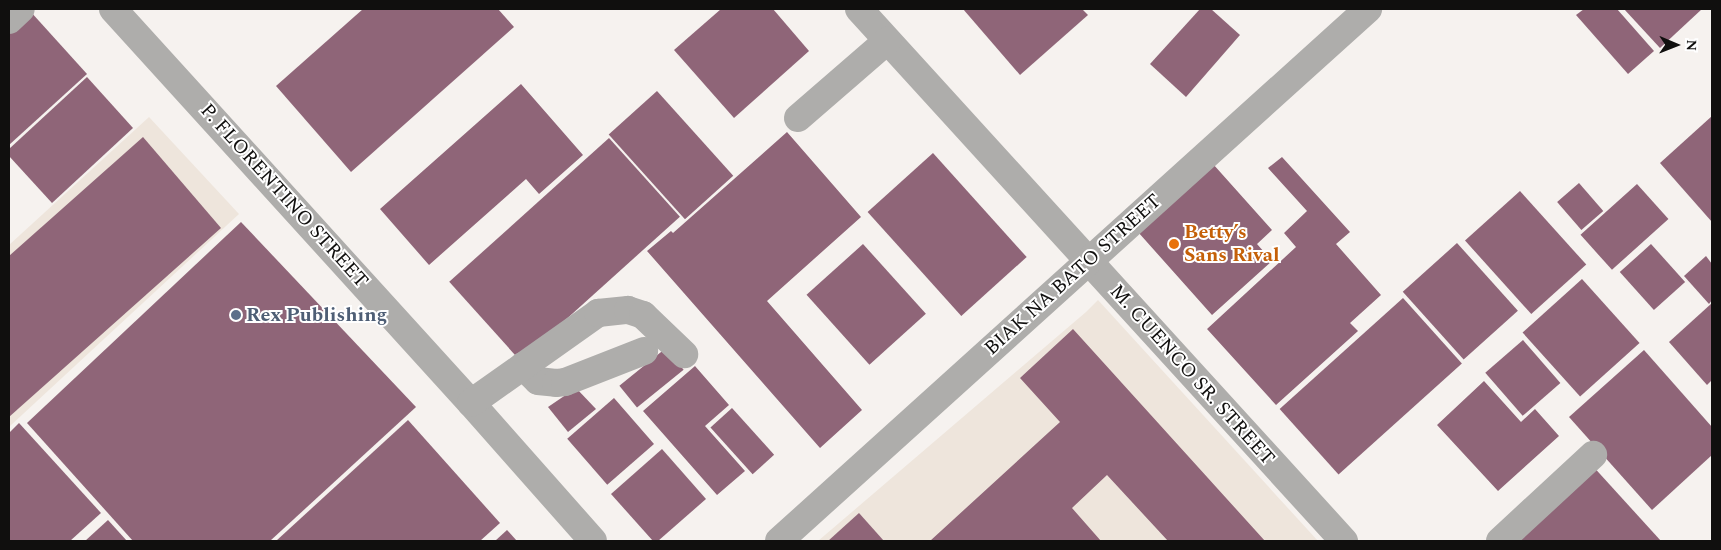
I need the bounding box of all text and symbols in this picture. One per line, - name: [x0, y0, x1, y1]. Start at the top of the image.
- north arrow: [1651, 20, 1701, 70]
- text: N: [1681, 39, 1702, 51]
- street label: P. FLORENTINO STREET: [195, 99, 373, 293]
- street label: BIAK NA BATO STREET: [980, 189, 1166, 361]
- place label: Betty’s Sans Rival: [1184, 220, 1280, 267]
- marker: Betty’s Sans Rival: [1168, 238, 1180, 250]
- street label: M. CUENCO SR. STREET: [1104, 280, 1280, 470]
- place label: Rex Publishing: [246, 303, 387, 327]
- marker: Rex Publishing: [230, 309, 242, 321]

